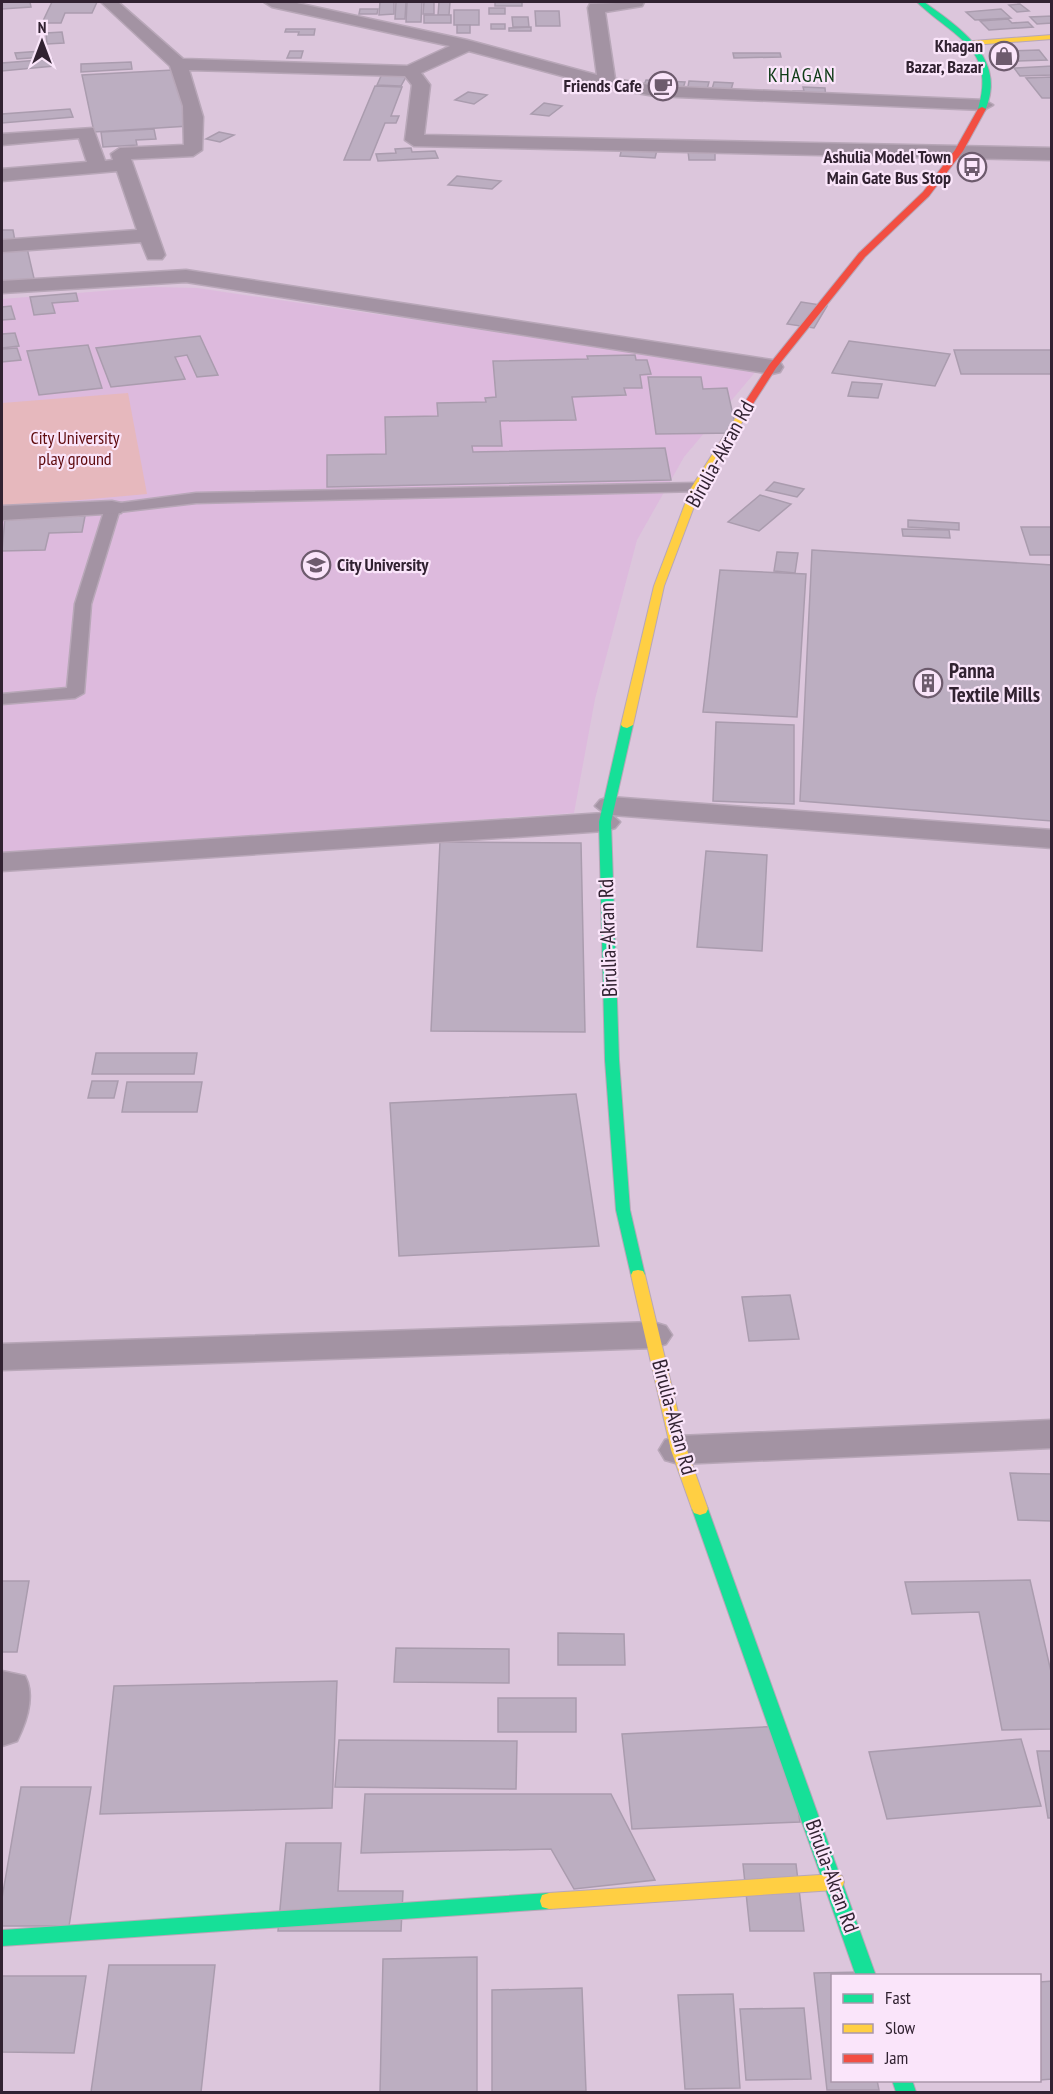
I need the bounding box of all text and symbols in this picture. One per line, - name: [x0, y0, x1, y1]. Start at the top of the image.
- north arrow: [12, 12, 72, 72]
- text: N: [38, 17, 46, 37]
- place label: Khagan Bazar, Bazar: [906, 34, 984, 78]
- shop icon: Khagan Bazar, Bazar: [988, 40, 1020, 72]
- district label: KHAGAN: [768, 62, 836, 88]
- cafe icon: Friends Cafe: [647, 70, 679, 102]
- place label: Friends Cafe: [564, 74, 642, 97]
- place label: Ashulia Model Town Main Gate Bus Stop: [822, 145, 951, 189]
- bus stop icon: Ashulia Model Town Main Gate Bus Stop: [956, 151, 988, 183]
- street label: Birulia-Akran Rd: [679, 396, 760, 512]
- park label: City University play ground: [30, 426, 120, 470]
- school or university icon: City University: [300, 549, 332, 581]
- place label: City University: [337, 553, 429, 576]
- place label: Panna Textile Mills: [949, 657, 1040, 708]
- building icon: Panna Textile Mills: [912, 667, 944, 699]
- street label: Birulia-Akran Rd: [592, 878, 623, 998]
- street label: Birulia-Akran Rd: [646, 1356, 703, 1477]
- street label: Birulia-Akran Rd: [800, 1816, 865, 1936]
- legend: [831, 1974, 1041, 2082]
- text: Fast: [885, 1986, 911, 2009]
- text: Slow: [885, 2016, 916, 2039]
- text: Jam: [884, 2046, 908, 2069]

